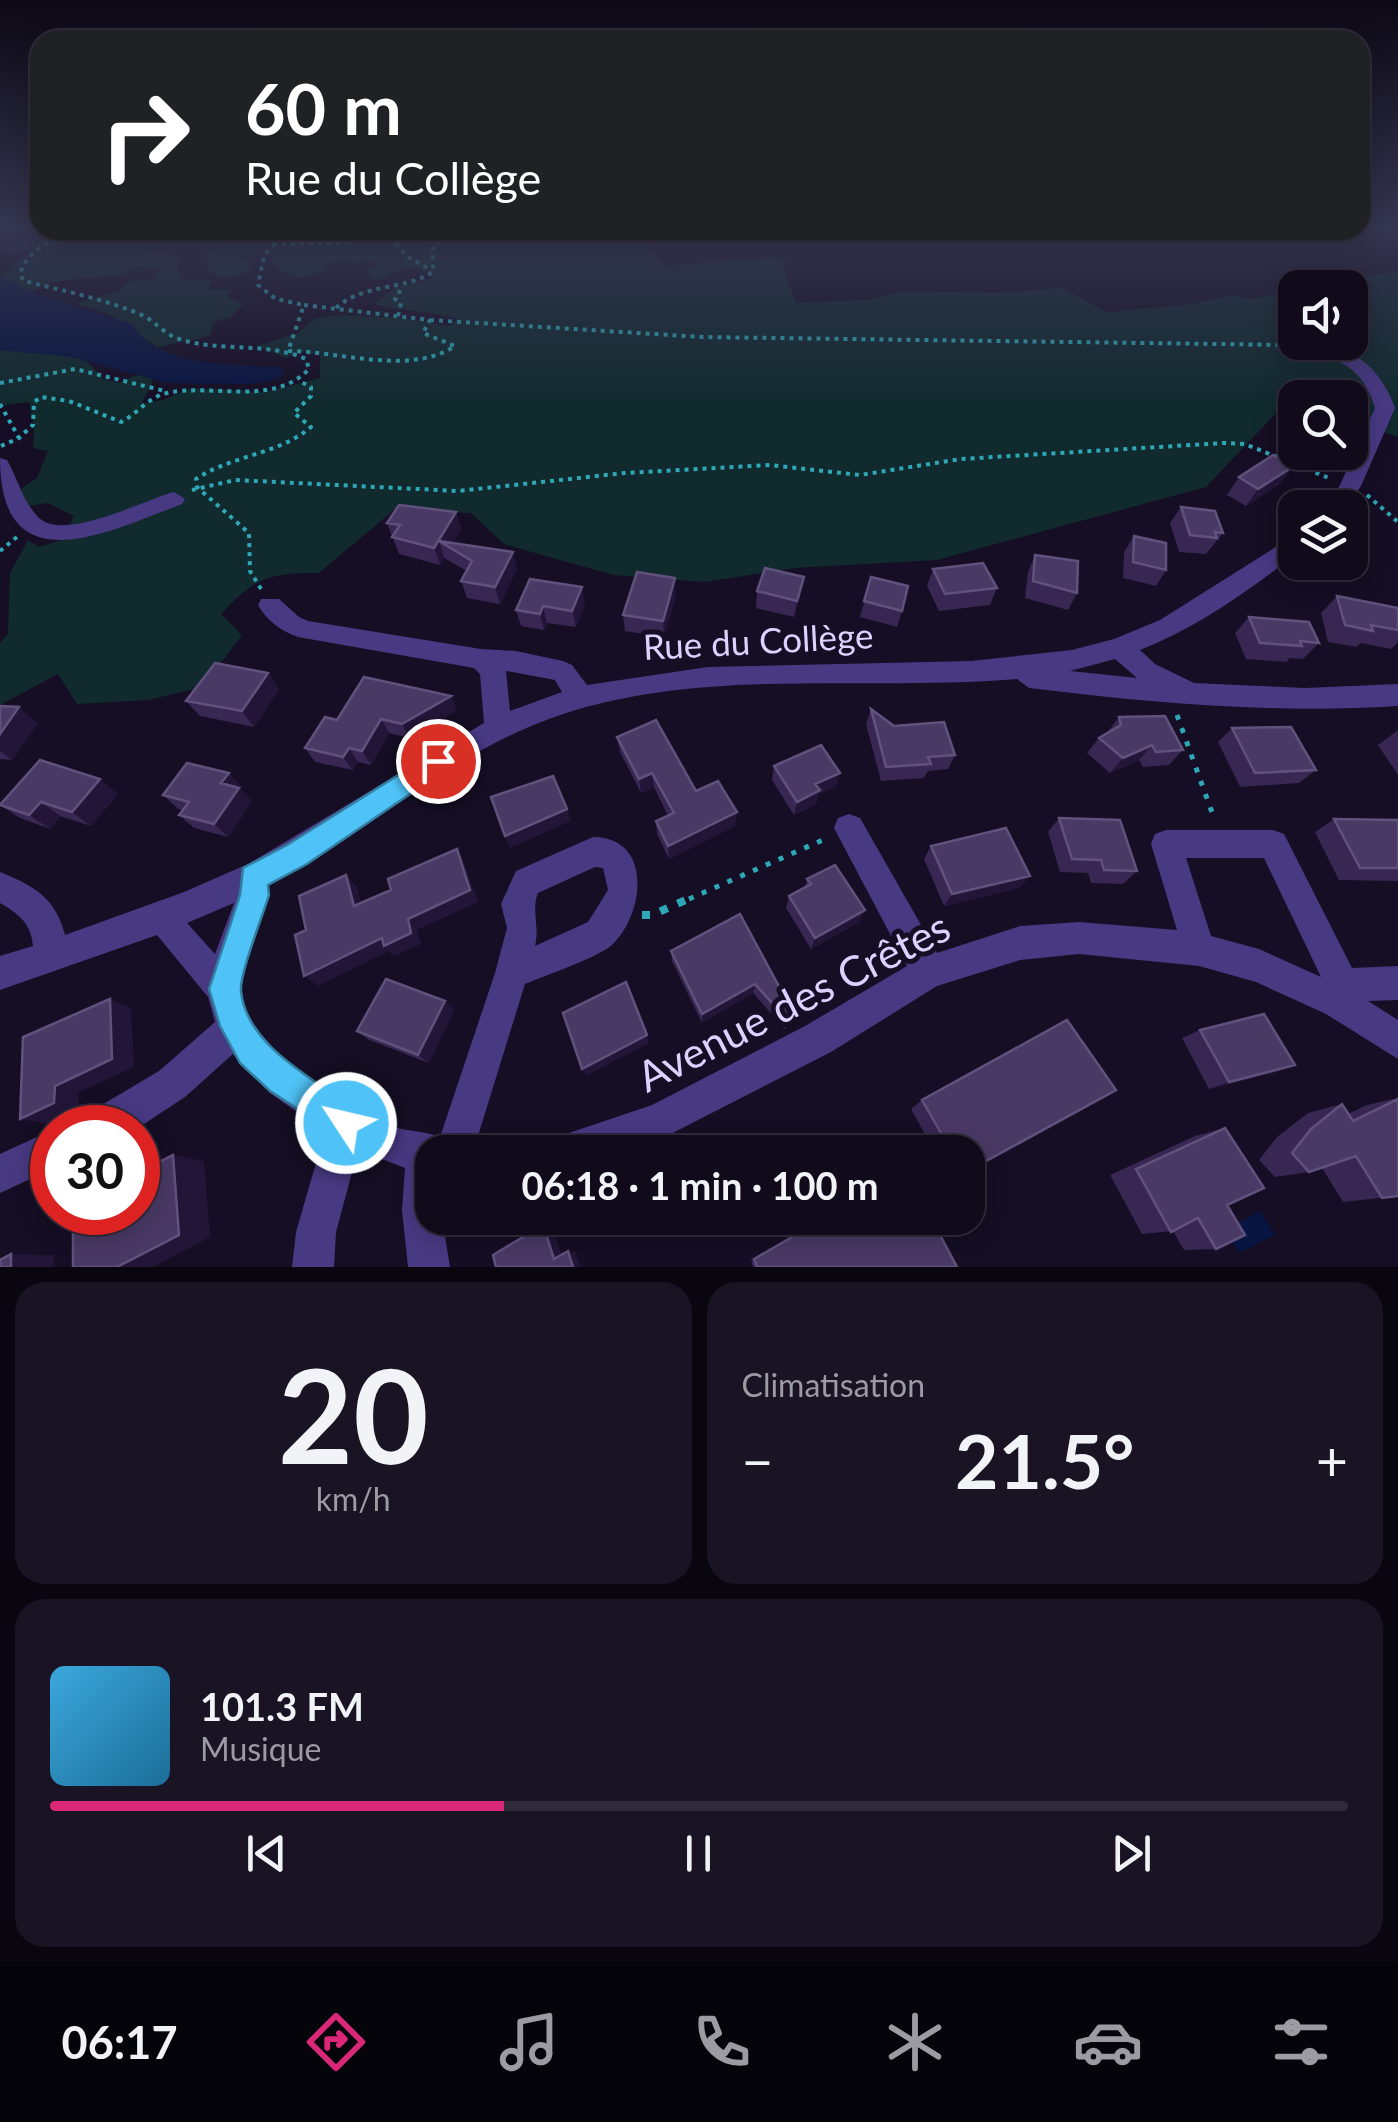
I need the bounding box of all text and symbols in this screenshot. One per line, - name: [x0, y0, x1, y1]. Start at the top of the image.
- text: 60 m: [245, 66, 402, 150]
- icon: right: [80, 70, 210, 200]
- text: Rue du Collège: [245, 151, 541, 205]
- map controls: [1278, 270, 1368, 580]
- button: sound: [1278, 270, 1368, 360]
- button: search: [1278, 380, 1368, 470]
- button: layers: [1278, 490, 1368, 580]
- street label: Rue du Collège: [642, 613, 874, 667]
- pin: [396, 719, 481, 804]
- icon: arrive: [411, 734, 466, 789]
- street label: Avenue des Crêtes: [628, 901, 958, 1101]
- position arrow: [294, 1071, 398, 1175]
- speed limit sign: 30: [30, 1105, 160, 1235]
- text: 06:18 · 1 min · 100 m: [521, 1162, 879, 1208]
- text: 20: [278, 1336, 429, 1492]
- text: Climatisation: [742, 1365, 925, 1404]
- text: 21.5°: [955, 1415, 1134, 1505]
- text: −: [742, 1427, 773, 1493]
- text: +: [1316, 1427, 1348, 1493]
- text: km/h: [316, 1479, 391, 1518]
- text: 101.3 FM: [200, 1683, 364, 1729]
- text: Musique: [200, 1729, 321, 1768]
- icon: previous: [239, 1826, 294, 1881]
- icon: pause: [671, 1826, 726, 1881]
- icon: next: [1104, 1826, 1159, 1881]
- icon: directions: [301, 2007, 371, 2077]
- icon: music: [494, 2007, 564, 2077]
- icon: phone: [687, 2007, 757, 2077]
- icon: climate: [880, 2007, 950, 2077]
- icon: car: [1073, 2007, 1143, 2077]
- icon: filters: [1266, 2007, 1336, 2077]
- text: 06:17: [62, 2015, 178, 2069]

